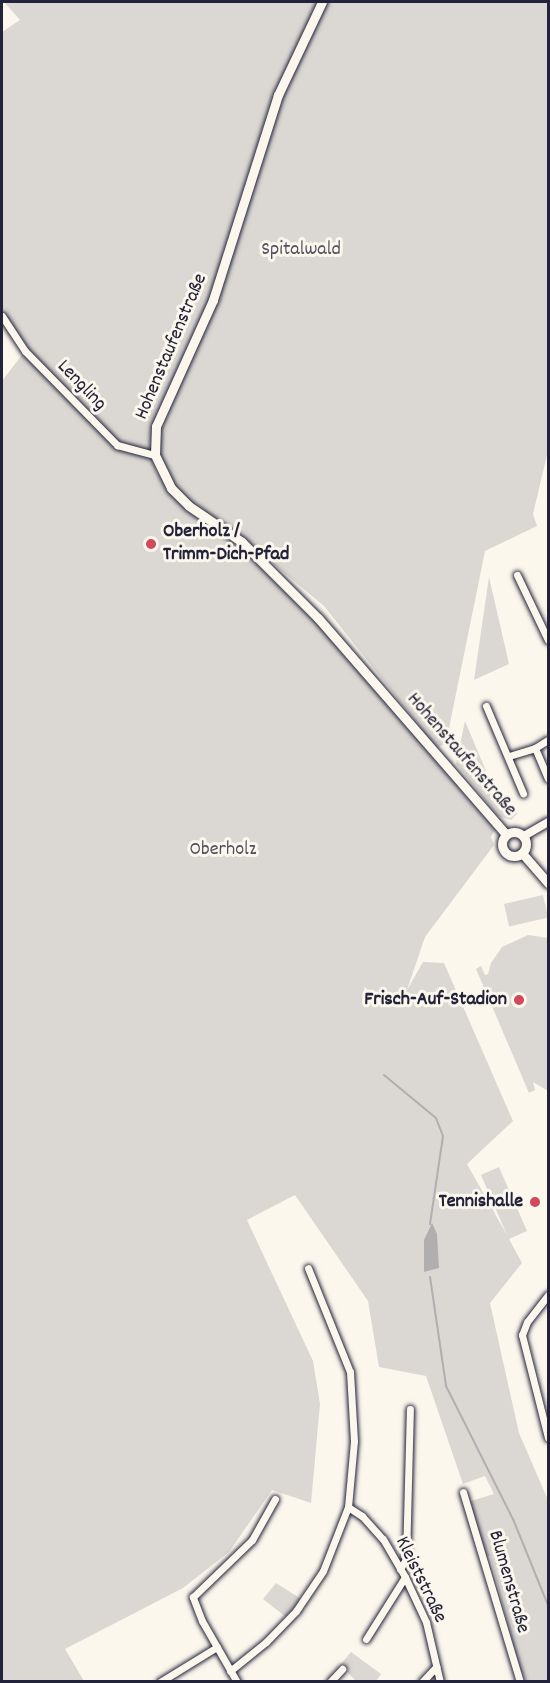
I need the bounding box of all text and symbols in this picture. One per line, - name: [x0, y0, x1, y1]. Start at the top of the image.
- park label: Spitalwald: [261, 238, 341, 262]
- street label: Hohenstaufenstraße: [130, 270, 214, 424]
- street label: Lengling: [51, 356, 111, 416]
- place label: Oberholz / Trimm-Dich-Pfad: [163, 520, 289, 567]
- marker: Oberholz / Trimm-Dich-Pfad: [144, 537, 158, 551]
- street label: Hohenstaufenstraße: [401, 688, 521, 822]
- park label: Oberholz: [190, 838, 256, 862]
- place label: Frisch-Auf-Stadion: [364, 988, 507, 1012]
- marker: Frisch-Auf-Stadion: [512, 993, 526, 1007]
- place label: Tennishalle: [439, 1190, 523, 1214]
- marker: Tennishalle: [528, 1195, 542, 1209]
- street label: Blumenstraße: [482, 1528, 534, 1636]
- street label: Kleiststraße: [389, 1533, 451, 1627]

